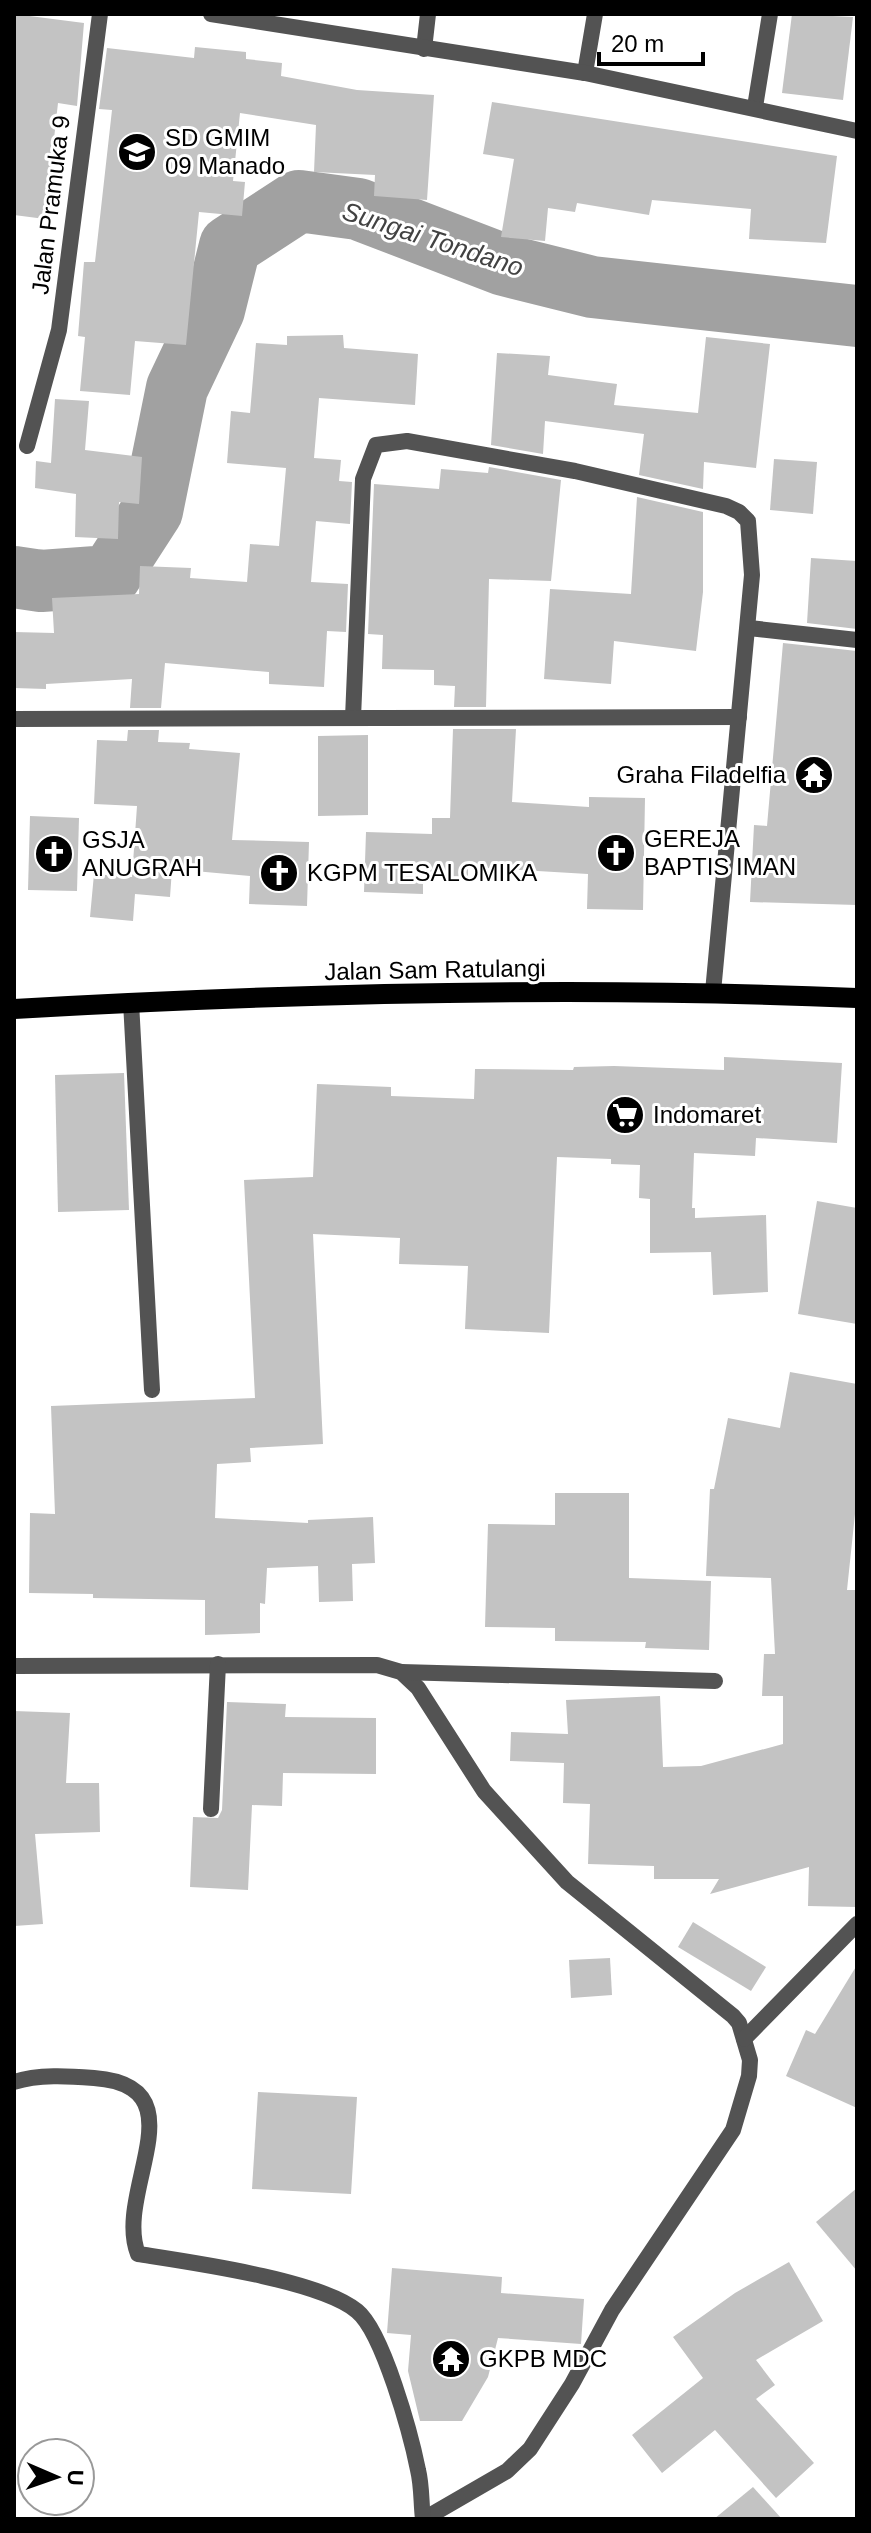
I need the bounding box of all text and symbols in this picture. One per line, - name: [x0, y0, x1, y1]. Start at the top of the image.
- scale bar: [599, 16, 703, 66]
- text: 20 m: [611, 30, 664, 57]
- street label: Jalan Pramuka 9: [26, 114, 75, 296]
- place label: SD GMIM 09 Manado: [165, 124, 285, 179]
- school or university icon: SD GMIM 09 Manado: [116, 131, 158, 173]
- water label: Sungai Tondano: [339, 196, 527, 282]
- temple icon: Graha Filadelfia: [793, 754, 835, 796]
- place label: Graha Filadelfia: [617, 761, 787, 788]
- place label: GEREJA BAPTIS IMAN: [644, 825, 796, 880]
- place label: GSJA ANUGRAH: [82, 826, 202, 881]
- church icon: GEREJA BAPTIS IMAN: [595, 832, 637, 874]
- church icon: GSJA ANUGRAH: [33, 833, 75, 875]
- church icon: KGPM TESALOMIKA: [258, 852, 300, 894]
- place label: KGPM TESALOMIKA: [307, 859, 537, 886]
- street label: Jalan Sam Ratulangi: [324, 954, 546, 985]
- supermarket icon: Indomaret: [604, 1094, 646, 1136]
- place label: Indomaret: [653, 1101, 761, 1128]
- temple icon: GKPB MDC: [430, 2338, 472, 2380]
- place label: GKPB MDC: [479, 2345, 607, 2372]
- north arrow: [16, 2437, 96, 2517]
- text: U: [63, 2469, 88, 2486]

